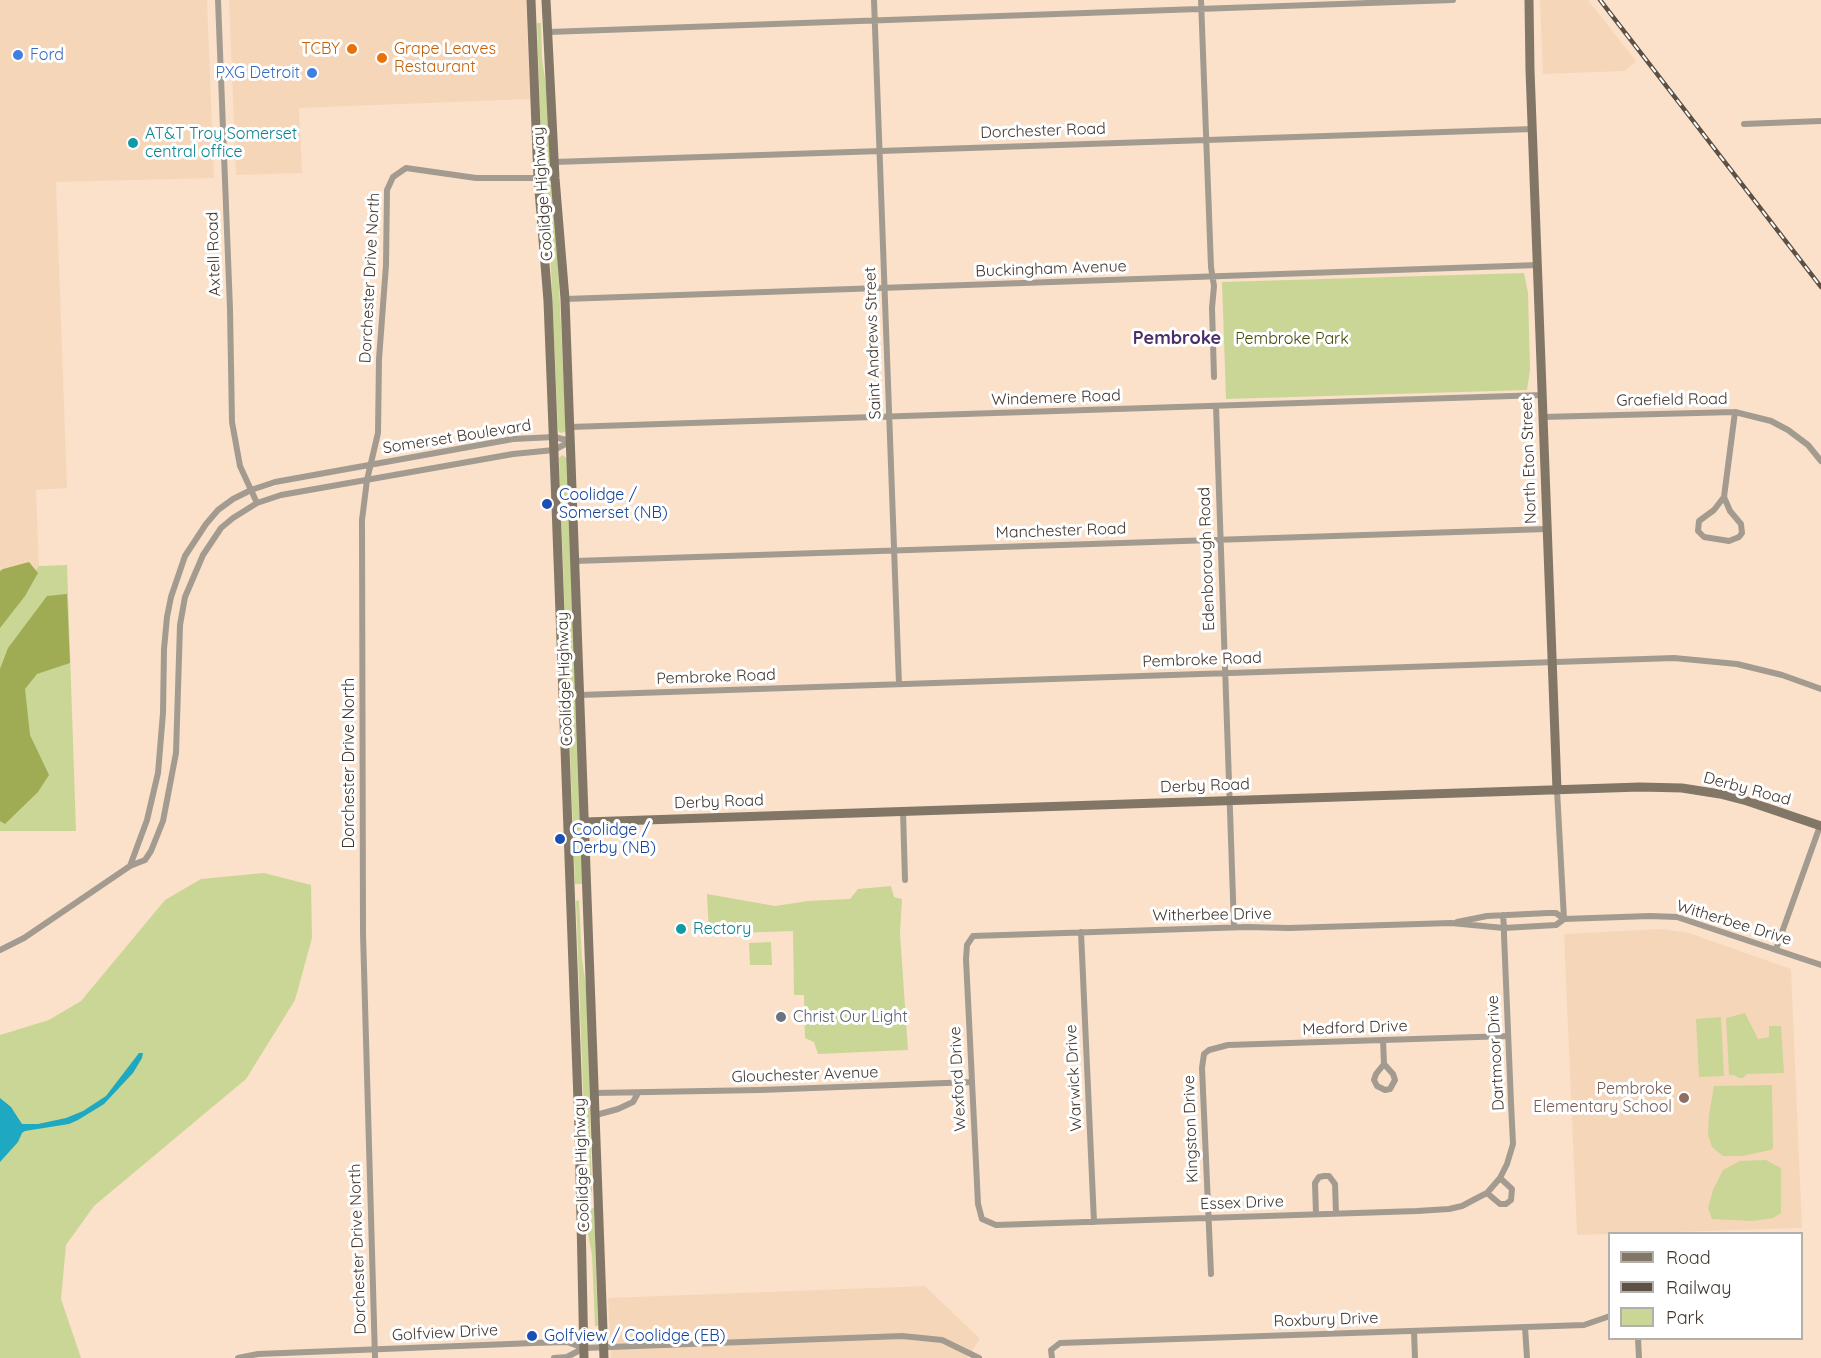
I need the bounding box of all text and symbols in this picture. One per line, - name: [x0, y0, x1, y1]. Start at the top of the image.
- place label: TCBY: [301, 39, 340, 59]
- place label: Grape Leaves Restaurant: [394, 39, 496, 77]
- marker: TCBY: [345, 42, 359, 56]
- place label: Ford: [30, 45, 64, 65]
- marker: Ford: [11, 48, 25, 62]
- marker: Grape Leaves Restaurant: [375, 51, 389, 65]
- place label: PXG Detroit: [216, 63, 300, 83]
- marker: PXG Detroit: [305, 66, 319, 80]
- street label: Dorchester Road: [980, 119, 1106, 143]
- place label: AT&T Troy Somerset central office: [145, 124, 297, 162]
- street label: Coolidge Highway: [529, 126, 557, 262]
- marker: AT&T Troy Somerset central office: [126, 136, 140, 150]
- street label: Dorchester Drive North: [356, 192, 384, 364]
- street label: Axtell Road: [203, 211, 225, 297]
- street label: Buckingham Avenue: [975, 257, 1127, 281]
- street label: Saint Andrews Street: [861, 266, 885, 420]
- district label: Pembroke: [1133, 328, 1221, 350]
- park label: Pembroke Park: [1235, 329, 1349, 349]
- street label: Windemere Road: [991, 386, 1121, 410]
- street label: Graefield Road: [1616, 389, 1728, 411]
- street label: North Eton Street: [1517, 396, 1541, 524]
- street label: Somerset Boulevard: [381, 416, 533, 458]
- place label: Coolidge / Somerset (NB): [559, 485, 668, 523]
- street label: Edenborough Road: [1195, 487, 1219, 631]
- marker: Coolidge / Somerset (NB): [540, 497, 554, 511]
- street label: Manchester Road: [995, 519, 1127, 543]
- street label: Coolidge Highway: [553, 611, 577, 747]
- street label: Pembroke Road: [1142, 648, 1262, 672]
- street label: Pembroke Road: [656, 665, 776, 689]
- street label: Dorchester Drive North: [339, 678, 359, 848]
- street label: Derby Road: [1701, 768, 1793, 810]
- street label: Derby Road: [1160, 775, 1250, 797]
- street label: Derby Road: [674, 791, 764, 813]
- place label: Coolidge / Derby (NB): [572, 820, 656, 858]
- marker: Coolidge / Derby (NB): [553, 832, 567, 846]
- street label: Witherbee Drive: [1674, 896, 1794, 950]
- street label: Witherbee Drive: [1152, 904, 1272, 926]
- place label: Rectory: [693, 919, 751, 939]
- marker: Rectory: [674, 922, 688, 936]
- street label: Dartmoor Drive: [1483, 995, 1509, 1111]
- place label: Christ Our Light: [793, 1007, 908, 1027]
- marker: Christ Our Light: [774, 1010, 788, 1024]
- street label: Medford Drive: [1302, 1017, 1408, 1039]
- street label: Warwick Drive: [1062, 1024, 1086, 1132]
- street label: Wexford Drive: [946, 1026, 970, 1132]
- street label: Glouchester Avenue: [731, 1063, 879, 1087]
- street label: Kingston Drive: [1180, 1075, 1202, 1183]
- place label: Pembroke Elementary School: [1533, 1079, 1672, 1117]
- marker: Pembroke Elementary School: [1677, 1091, 1691, 1105]
- street label: Coolidge Highway: [570, 1097, 594, 1233]
- street label: Dorchester Drive North: [345, 1163, 371, 1335]
- street label: Essex Drive: [1200, 1192, 1284, 1214]
- legend: [1608, 1232, 1803, 1340]
- text: Road: [1666, 1246, 1711, 1269]
- text: Railway: [1666, 1276, 1732, 1299]
- text: Park: [1666, 1306, 1704, 1329]
- street label: Roxbury Drive: [1273, 1309, 1379, 1331]
- street label: Golfview Drive: [391, 1321, 499, 1345]
- place label: Golfview / Coolidge (EB): [544, 1326, 726, 1346]
- marker: Golfview / Coolidge (EB): [525, 1329, 539, 1343]

